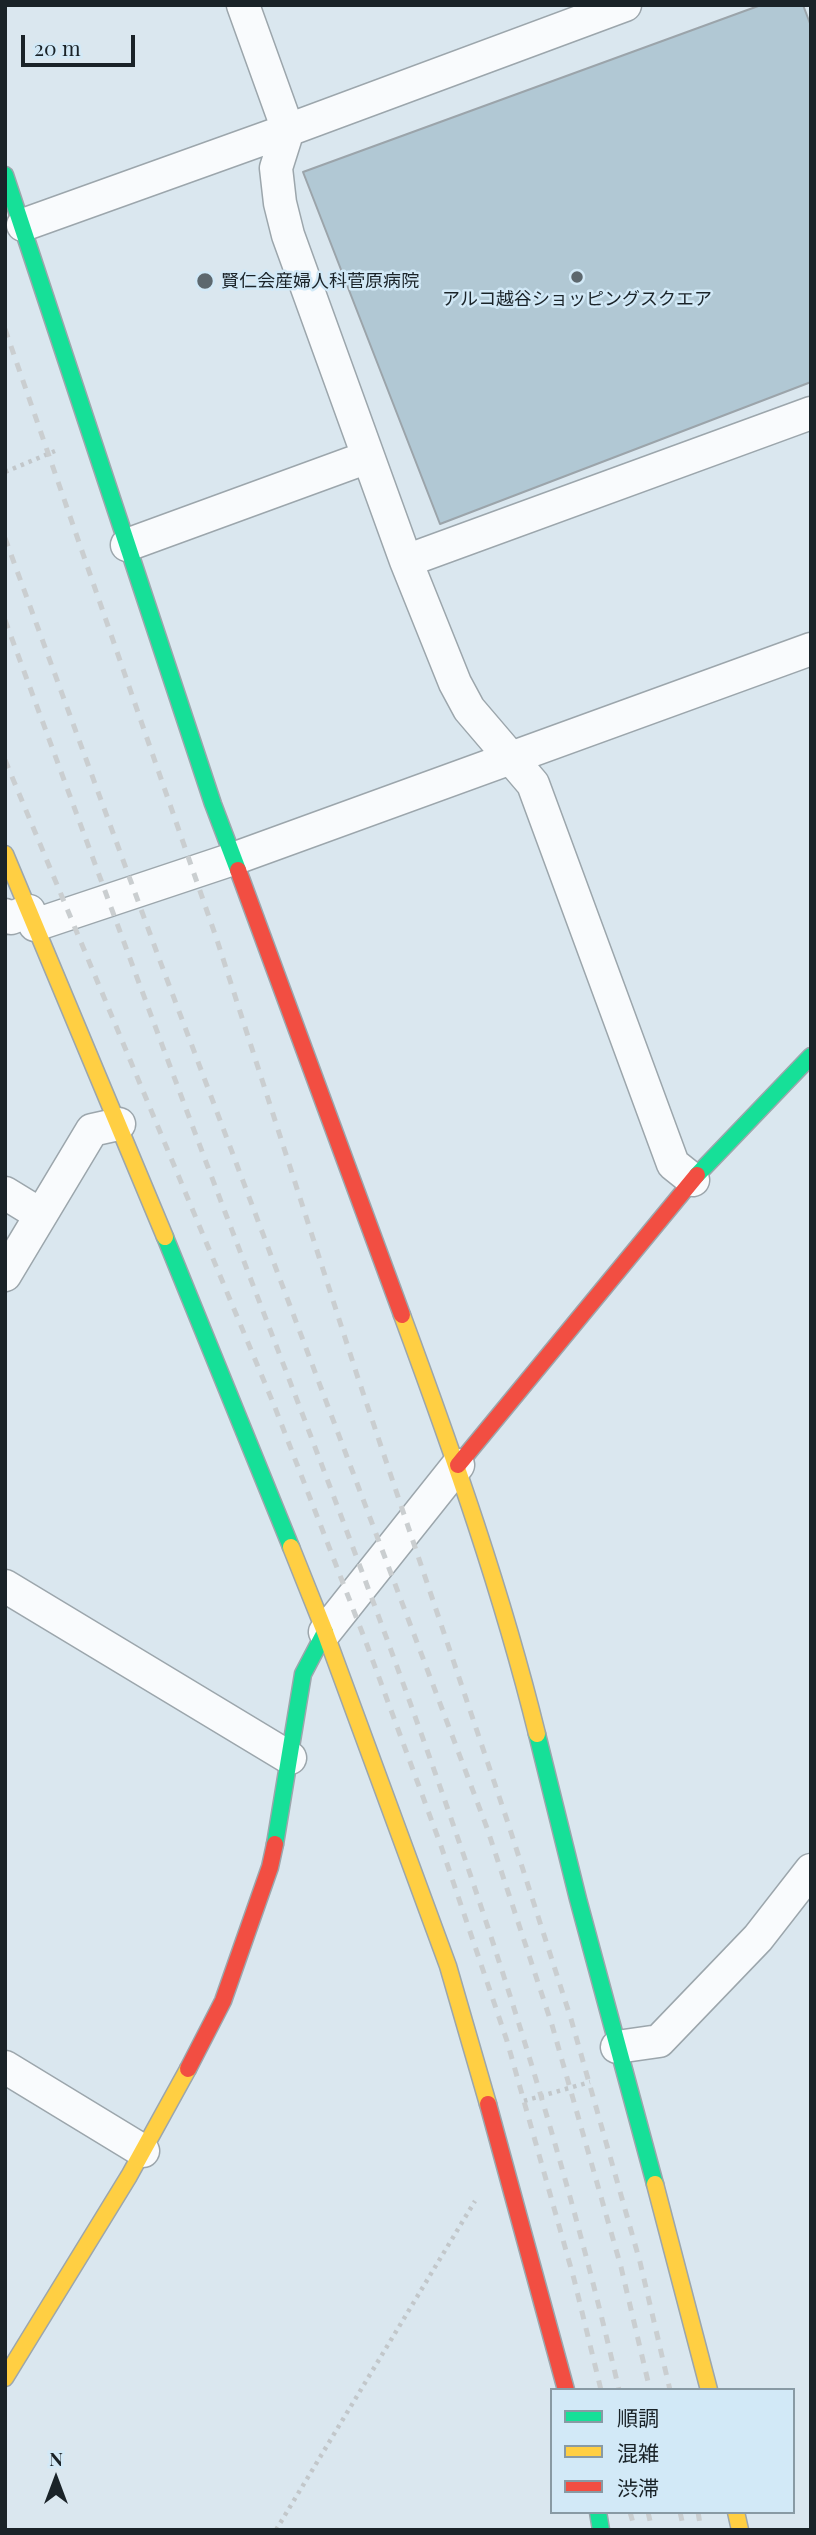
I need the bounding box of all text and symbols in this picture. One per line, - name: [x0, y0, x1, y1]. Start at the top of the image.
- scale bar: [24, 21, 138, 65]
- text: 20 m: [34, 33, 81, 61]
- marker: アルコ越谷ショッピングスクエア: [569, 269, 585, 285]
- place label: 賢仁会産婦人科菅原病院: [221, 270, 419, 292]
- marker: 賢仁会産婦人科菅原病院: [195, 271, 215, 291]
- place label: アルコ越谷ショッピングスクエア: [442, 288, 712, 310]
- legend: [550, 2388, 795, 2514]
- text: 順調: [617, 2403, 659, 2431]
- text: 混雑: [617, 2438, 659, 2466]
- north arrow: [21, 2444, 91, 2514]
- text: N: [49, 2445, 63, 2471]
- text: 渋滞: [617, 2473, 659, 2501]

